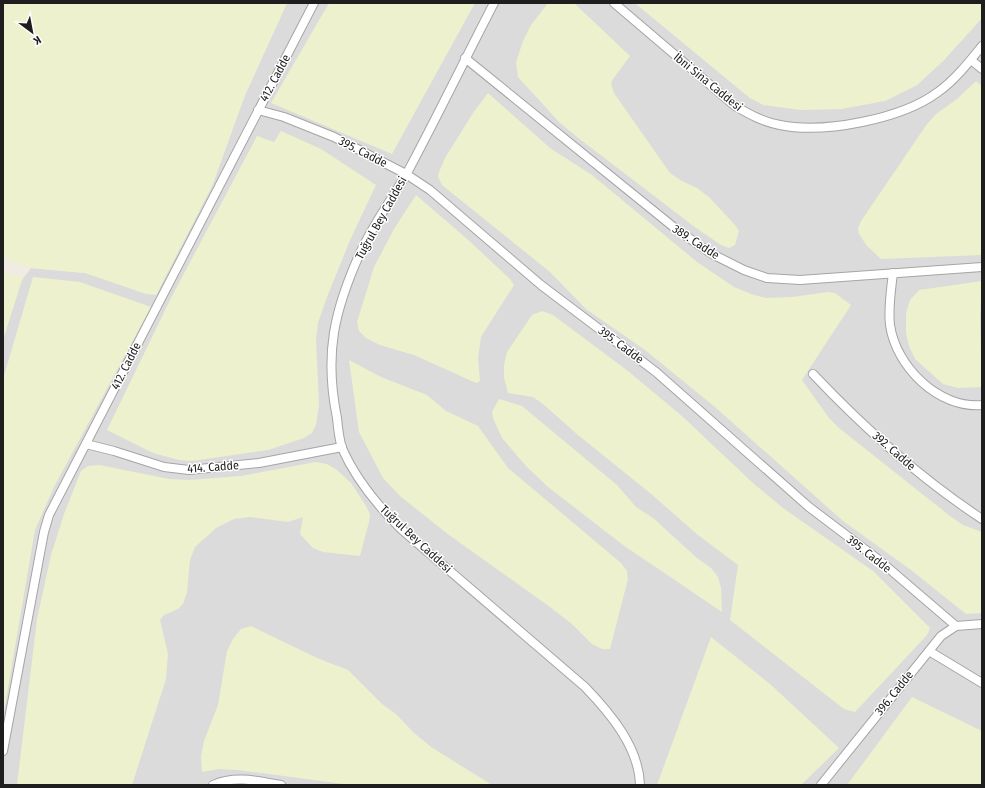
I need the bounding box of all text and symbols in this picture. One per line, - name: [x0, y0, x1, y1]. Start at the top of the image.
- north arrow: [12, 12, 52, 52]
- text: K: [30, 33, 43, 48]
- street label: İbni Sina Caddesi: [671, 49, 746, 114]
- street label: 412. Cadde: [257, 52, 293, 104]
- street label: 395. Cadde: [336, 134, 390, 170]
- street label: Tuğrul Bey Caddesi: [352, 174, 410, 262]
- street label: 389. Cadde: [670, 222, 722, 262]
- street label: 395. Cadde: [596, 324, 646, 366]
- street label: 412. Cadde: [108, 340, 144, 392]
- street label: 392. Cadde: [870, 429, 918, 473]
- street label: 414. Cadde: [187, 458, 239, 476]
- street label: Tuğrul Bey Caddesi: [377, 502, 455, 576]
- street label: 395. Cadde: [844, 532, 894, 576]
- street label: 396. Cadde: [872, 668, 916, 718]

